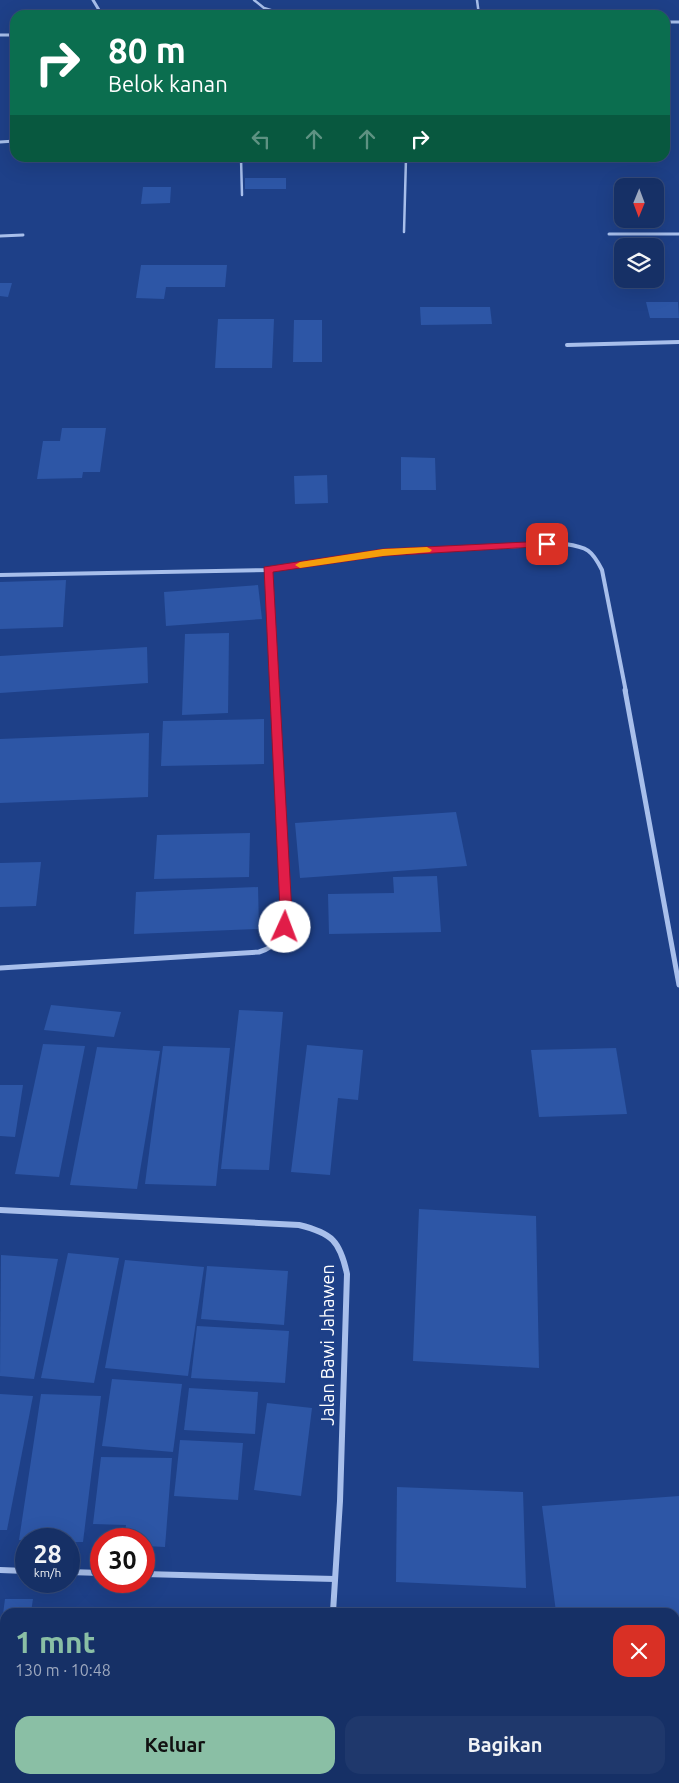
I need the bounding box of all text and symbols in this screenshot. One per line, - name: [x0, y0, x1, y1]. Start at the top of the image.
- icon: right: [25, 30, 90, 95]
- text: 80 m: [108, 30, 186, 70]
- text: Belok kanan: [108, 71, 228, 96]
- icon: left: [247, 125, 275, 153]
- icon: ahead: [300, 125, 328, 153]
- icon: ahead: [353, 125, 381, 153]
- icon: right: [406, 125, 434, 153]
- north arrow: [614, 178, 664, 228]
- map controls: [614, 178, 664, 288]
- button: layers: [614, 238, 664, 288]
- pin: [526, 523, 568, 565]
- icon: arrive: [533, 530, 561, 558]
- position arrow: [258, 900, 310, 952]
- street label: Jalan Bawi Jahawen: [317, 1264, 337, 1426]
- speed limit sign: 30: [90, 1528, 155, 1593]
- text: 28: [33, 1540, 62, 1568]
- text: km/h: [34, 1566, 61, 1579]
- text: 1 mnt: [15, 1625, 95, 1659]
- button: close: [613, 1625, 665, 1677]
- text: 130 m · 10:48: [15, 1661, 111, 1679]
- button: Keluar: [15, 1716, 335, 1774]
- button: Bagikan: [345, 1716, 665, 1774]

